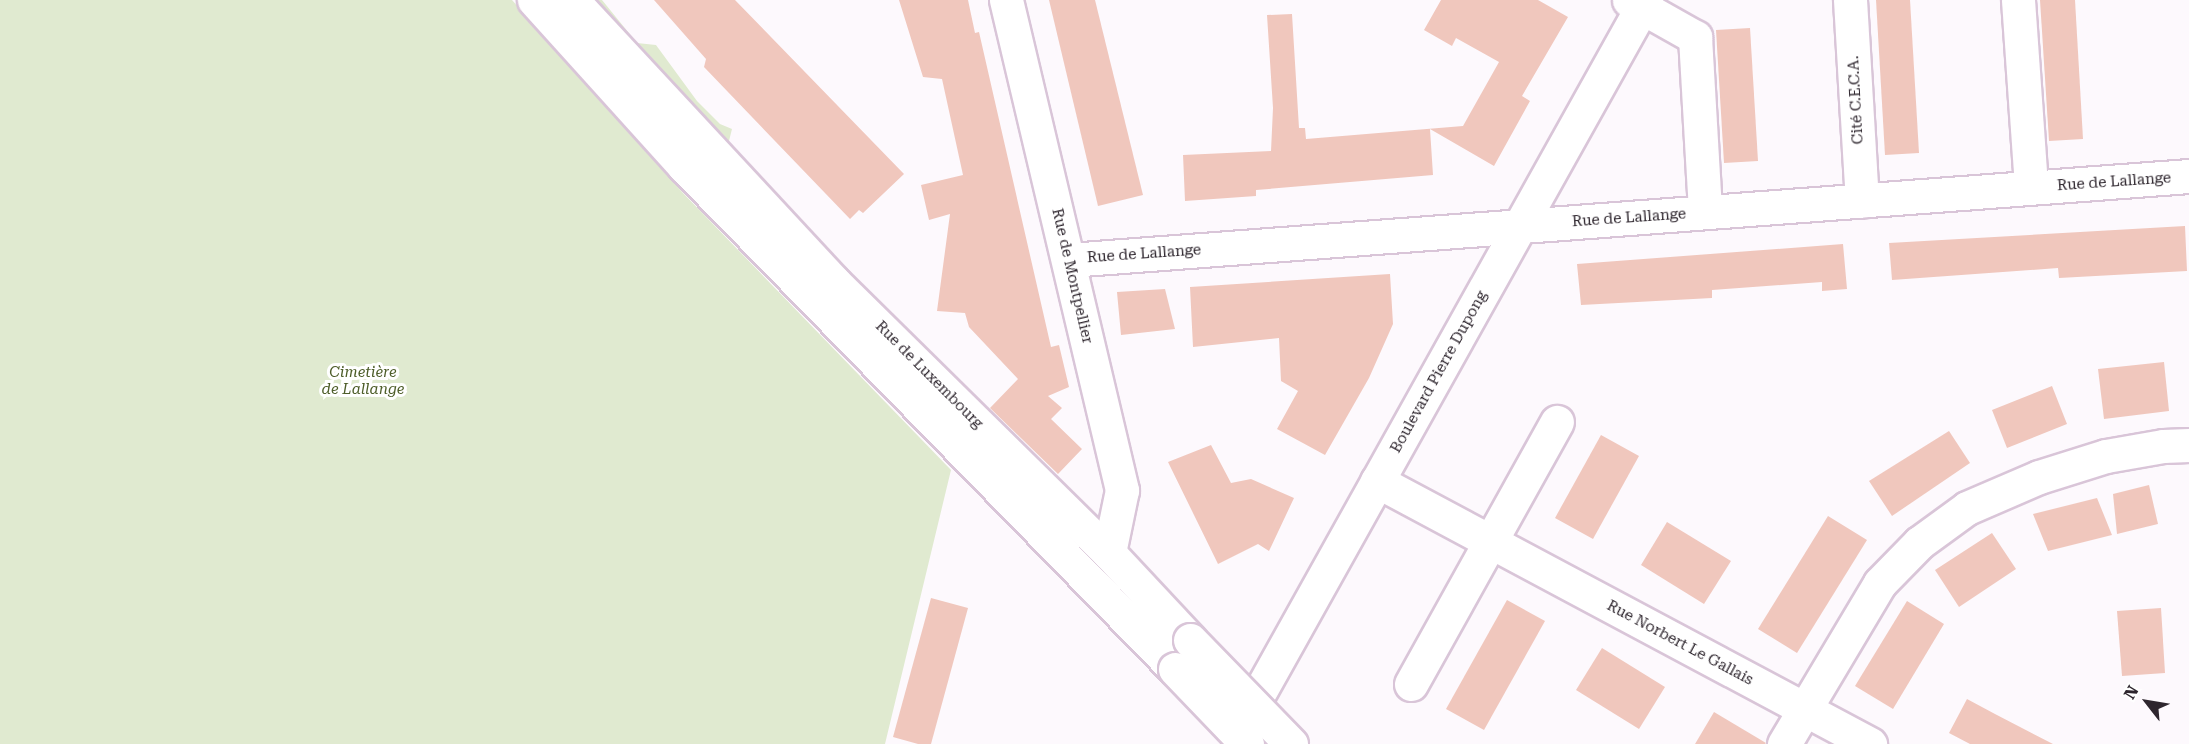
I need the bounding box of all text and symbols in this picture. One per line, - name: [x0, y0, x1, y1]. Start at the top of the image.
- street label: Cité C.E.C.A.: [1845, 55, 1867, 145]
- street label: Rue de Lallange: [2056, 169, 2172, 195]
- street label: Rue de Lallange: [1571, 205, 1687, 231]
- street label: Rue de Montpellier: [1048, 207, 1096, 345]
- street label: Rue de Lallange: [1086, 241, 1202, 267]
- street label: Boulevard Pierre Dupong: [1387, 288, 1491, 456]
- street label: Rue de Luxembourg: [871, 317, 987, 433]
- park label: Cimetière de Lallange: [322, 363, 404, 398]
- street label: Rue Norbert Le Gallais: [1604, 597, 1756, 689]
- north arrow: [2117, 672, 2177, 732]
- text: N: [2120, 682, 2142, 703]

